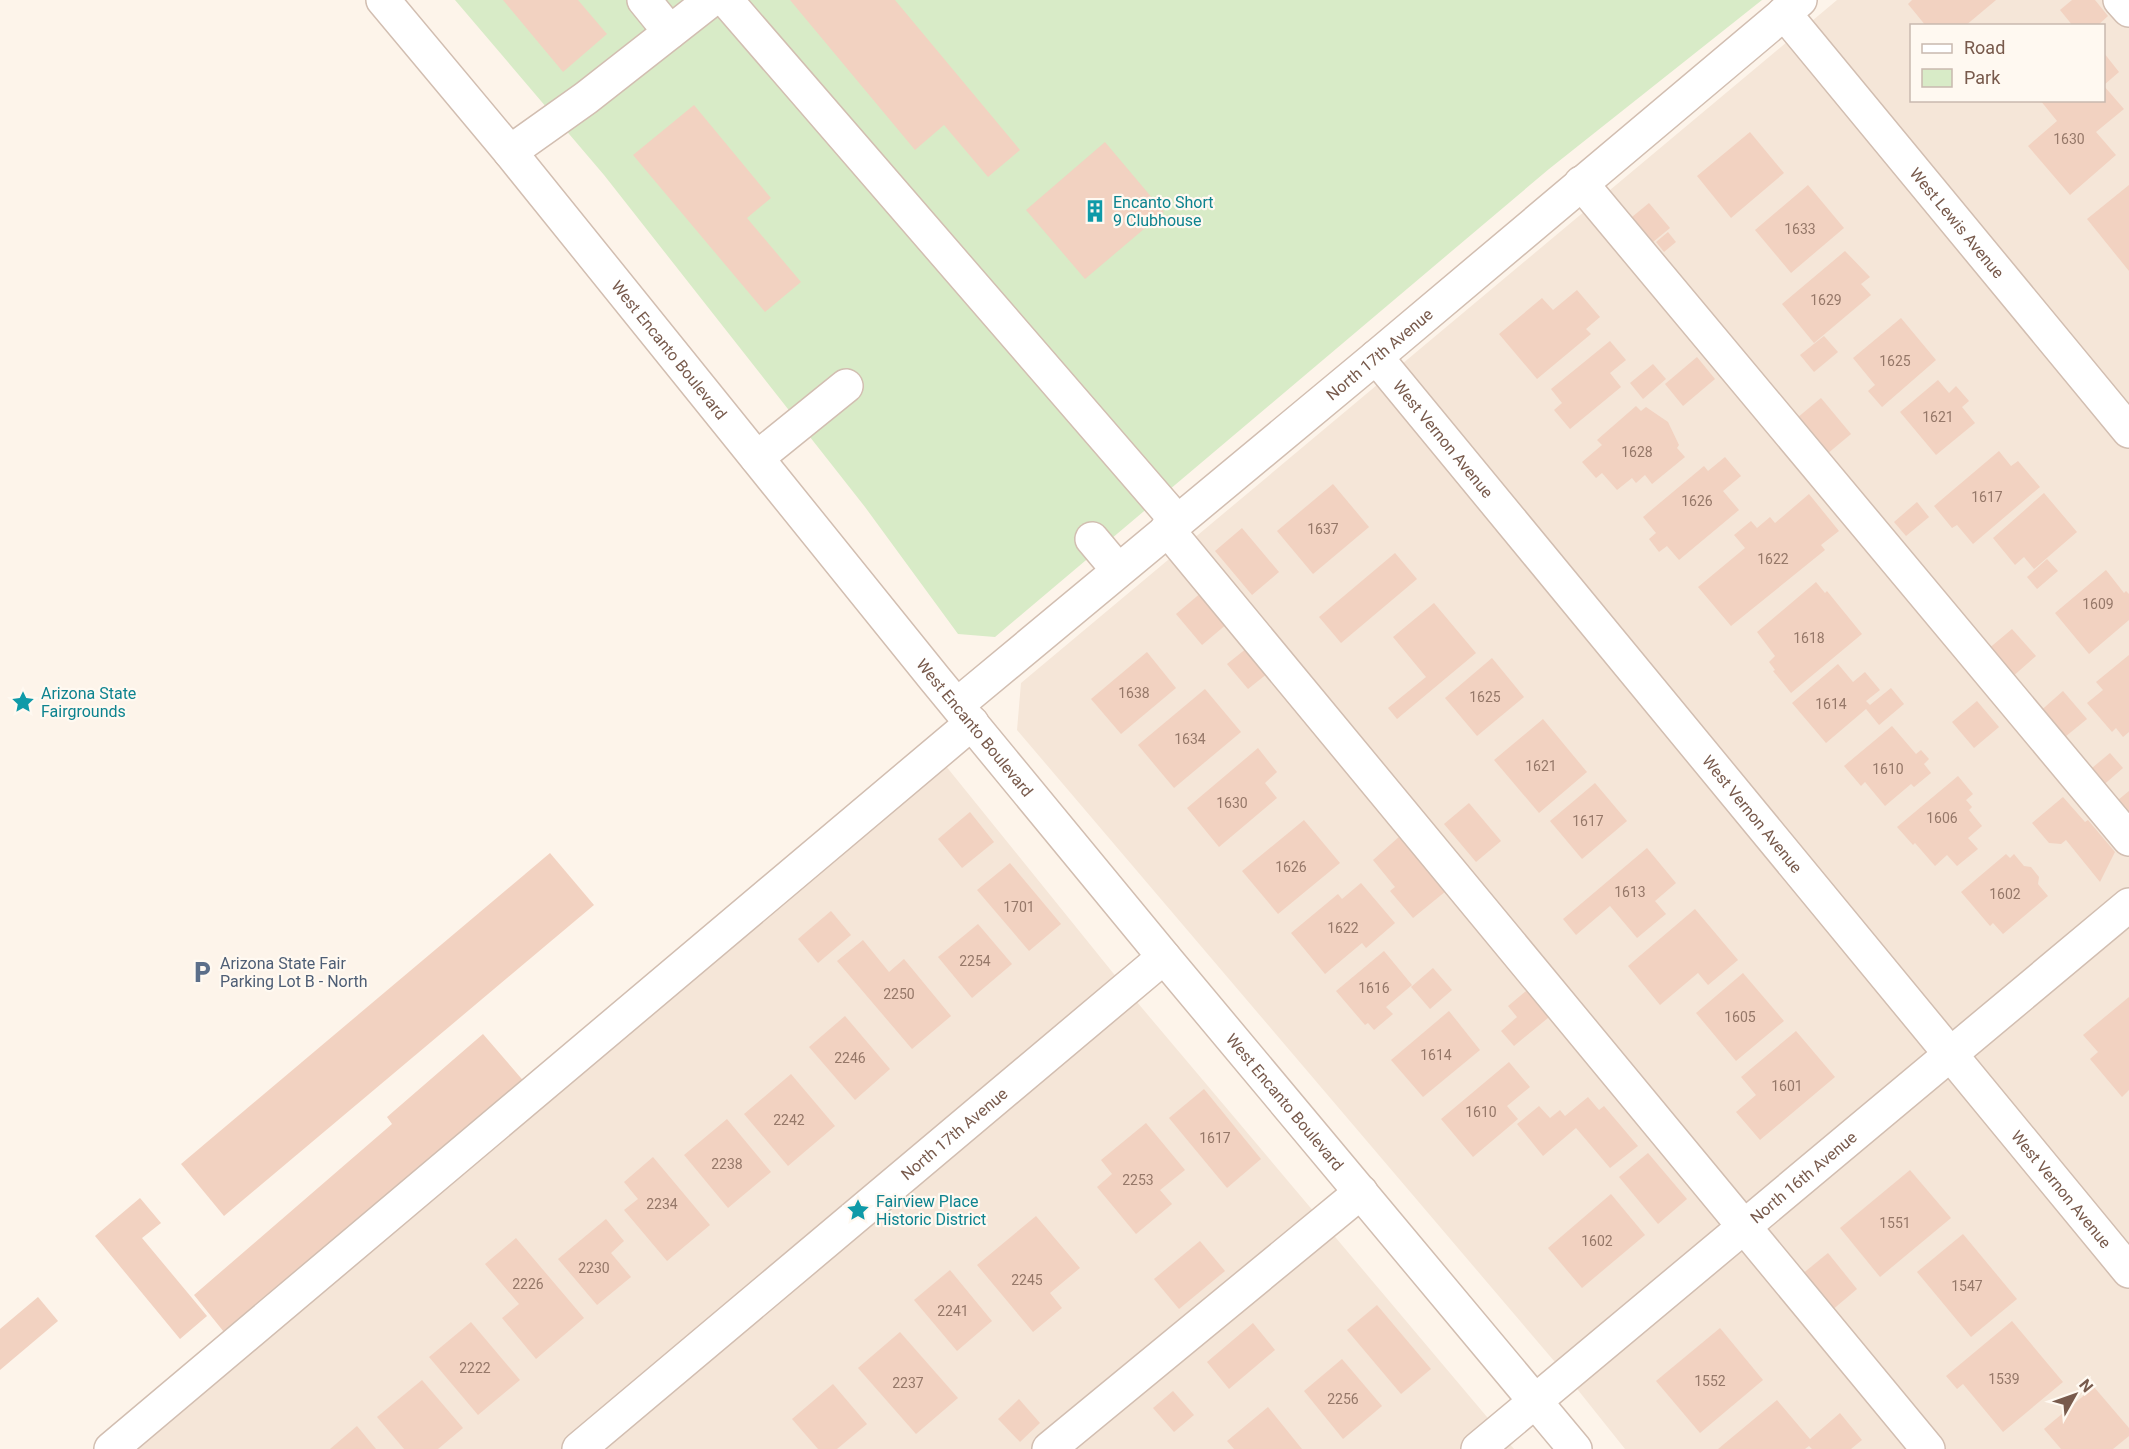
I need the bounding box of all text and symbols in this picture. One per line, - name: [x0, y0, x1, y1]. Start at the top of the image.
- legend: [1910, 24, 2105, 102]
- text: Road: [1964, 37, 2005, 58]
- text: Park: [1964, 67, 2001, 88]
- house number: 1630: [2053, 131, 2085, 147]
- street label: West Lewis Avenue: [1906, 164, 2008, 282]
- place label: Encanto Short 9 Clubhouse: [1113, 193, 1214, 230]
- building icon: Encanto Short 9 Clubhouse: [1082, 198, 1108, 224]
- house number: 1633: [1784, 221, 1816, 237]
- street label: West Encanto Boulevard: [608, 276, 731, 423]
- house number: 1629: [1810, 292, 1842, 308]
- street label: North 17th Avenue: [1322, 304, 1436, 404]
- house number: 1625: [1879, 353, 1911, 369]
- street label: West Vernon Avenue: [1389, 376, 1497, 501]
- house number: 1621: [1922, 409, 1954, 425]
- house number: 1628: [1621, 444, 1653, 460]
- house number: 1617: [1971, 489, 2003, 505]
- house number: 1626: [1681, 493, 1713, 509]
- house number: 1637: [1307, 521, 1339, 537]
- house number: 1622: [1757, 551, 1789, 567]
- house number: 1609: [2082, 596, 2114, 612]
- house number: 1618: [1793, 630, 1825, 646]
- street label: West Encanto Boulevard: [913, 655, 1037, 800]
- place label: Arizona State Fairgrounds: [41, 684, 136, 721]
- house number: 1638: [1118, 685, 1150, 701]
- place icon: Arizona State Fairgrounds: [10, 689, 36, 715]
- house number: 1625: [1469, 689, 1501, 705]
- house number: 1614: [1815, 696, 1847, 712]
- house number: 1634: [1174, 731, 1206, 747]
- street label: West Vernon Avenue: [1698, 751, 1806, 877]
- house number: 1621: [1525, 758, 1557, 774]
- house number: 1610: [1872, 761, 1904, 777]
- house number: 1630: [1216, 795, 1248, 811]
- house number: 1606: [1926, 810, 1958, 826]
- house number: 1617: [1572, 813, 1604, 829]
- house number: 1626: [1275, 859, 1307, 875]
- house number: 1613: [1614, 884, 1646, 900]
- house number: 1602: [1989, 886, 2021, 902]
- house number: 1701: [1003, 899, 1035, 915]
- house number: 1622: [1327, 920, 1359, 936]
- house number: 2254: [959, 953, 991, 969]
- place label: Arizona State Fair Parking Lot B - North: [220, 954, 368, 991]
- parking icon: Arizona State Fair Parking Lot B - North: [189, 959, 215, 985]
- house number: 1616: [1358, 980, 1390, 996]
- house number: 2250: [883, 986, 915, 1002]
- house number: 1605: [1724, 1009, 1756, 1025]
- street label: West Encanto Boulevard: [1222, 1029, 1348, 1174]
- house number: 1614: [1420, 1047, 1452, 1063]
- house number: 2246: [834, 1050, 866, 1066]
- house number: 1601: [1771, 1078, 1803, 1094]
- street label: North 17th Avenue: [897, 1084, 1011, 1184]
- house number: 1610: [1465, 1104, 1497, 1120]
- house number: 2242: [773, 1112, 805, 1128]
- street label: West Vernon Avenue: [2007, 1126, 2115, 1252]
- street label: North 16th Avenue: [1746, 1127, 1860, 1227]
- house number: 1617: [1199, 1130, 1231, 1146]
- house number: 2238: [711, 1156, 743, 1172]
- house number: 2253: [1122, 1172, 1154, 1188]
- place label: Fairview Place Historic District: [876, 1192, 986, 1229]
- house number: 2234: [646, 1196, 678, 1212]
- place icon: Fairview Place Historic District: [845, 1197, 871, 1223]
- house number: 1551: [1879, 1215, 1911, 1231]
- house number: 1602: [1581, 1233, 1613, 1249]
- house number: 2230: [578, 1260, 610, 1276]
- house number: 2245: [1011, 1272, 1043, 1288]
- house number: 2226: [512, 1276, 544, 1292]
- house number: 1547: [1951, 1278, 1983, 1294]
- house number: 2241: [937, 1303, 969, 1319]
- house number: 2222: [459, 1360, 491, 1376]
- north arrow: [2045, 1365, 2105, 1425]
- house number: 1539: [1988, 1371, 2020, 1387]
- house number: 1552: [1694, 1373, 1726, 1389]
- house number: 2237: [892, 1375, 924, 1391]
- text: N: [2075, 1375, 2097, 1396]
- house number: 2256: [1327, 1391, 1359, 1407]

